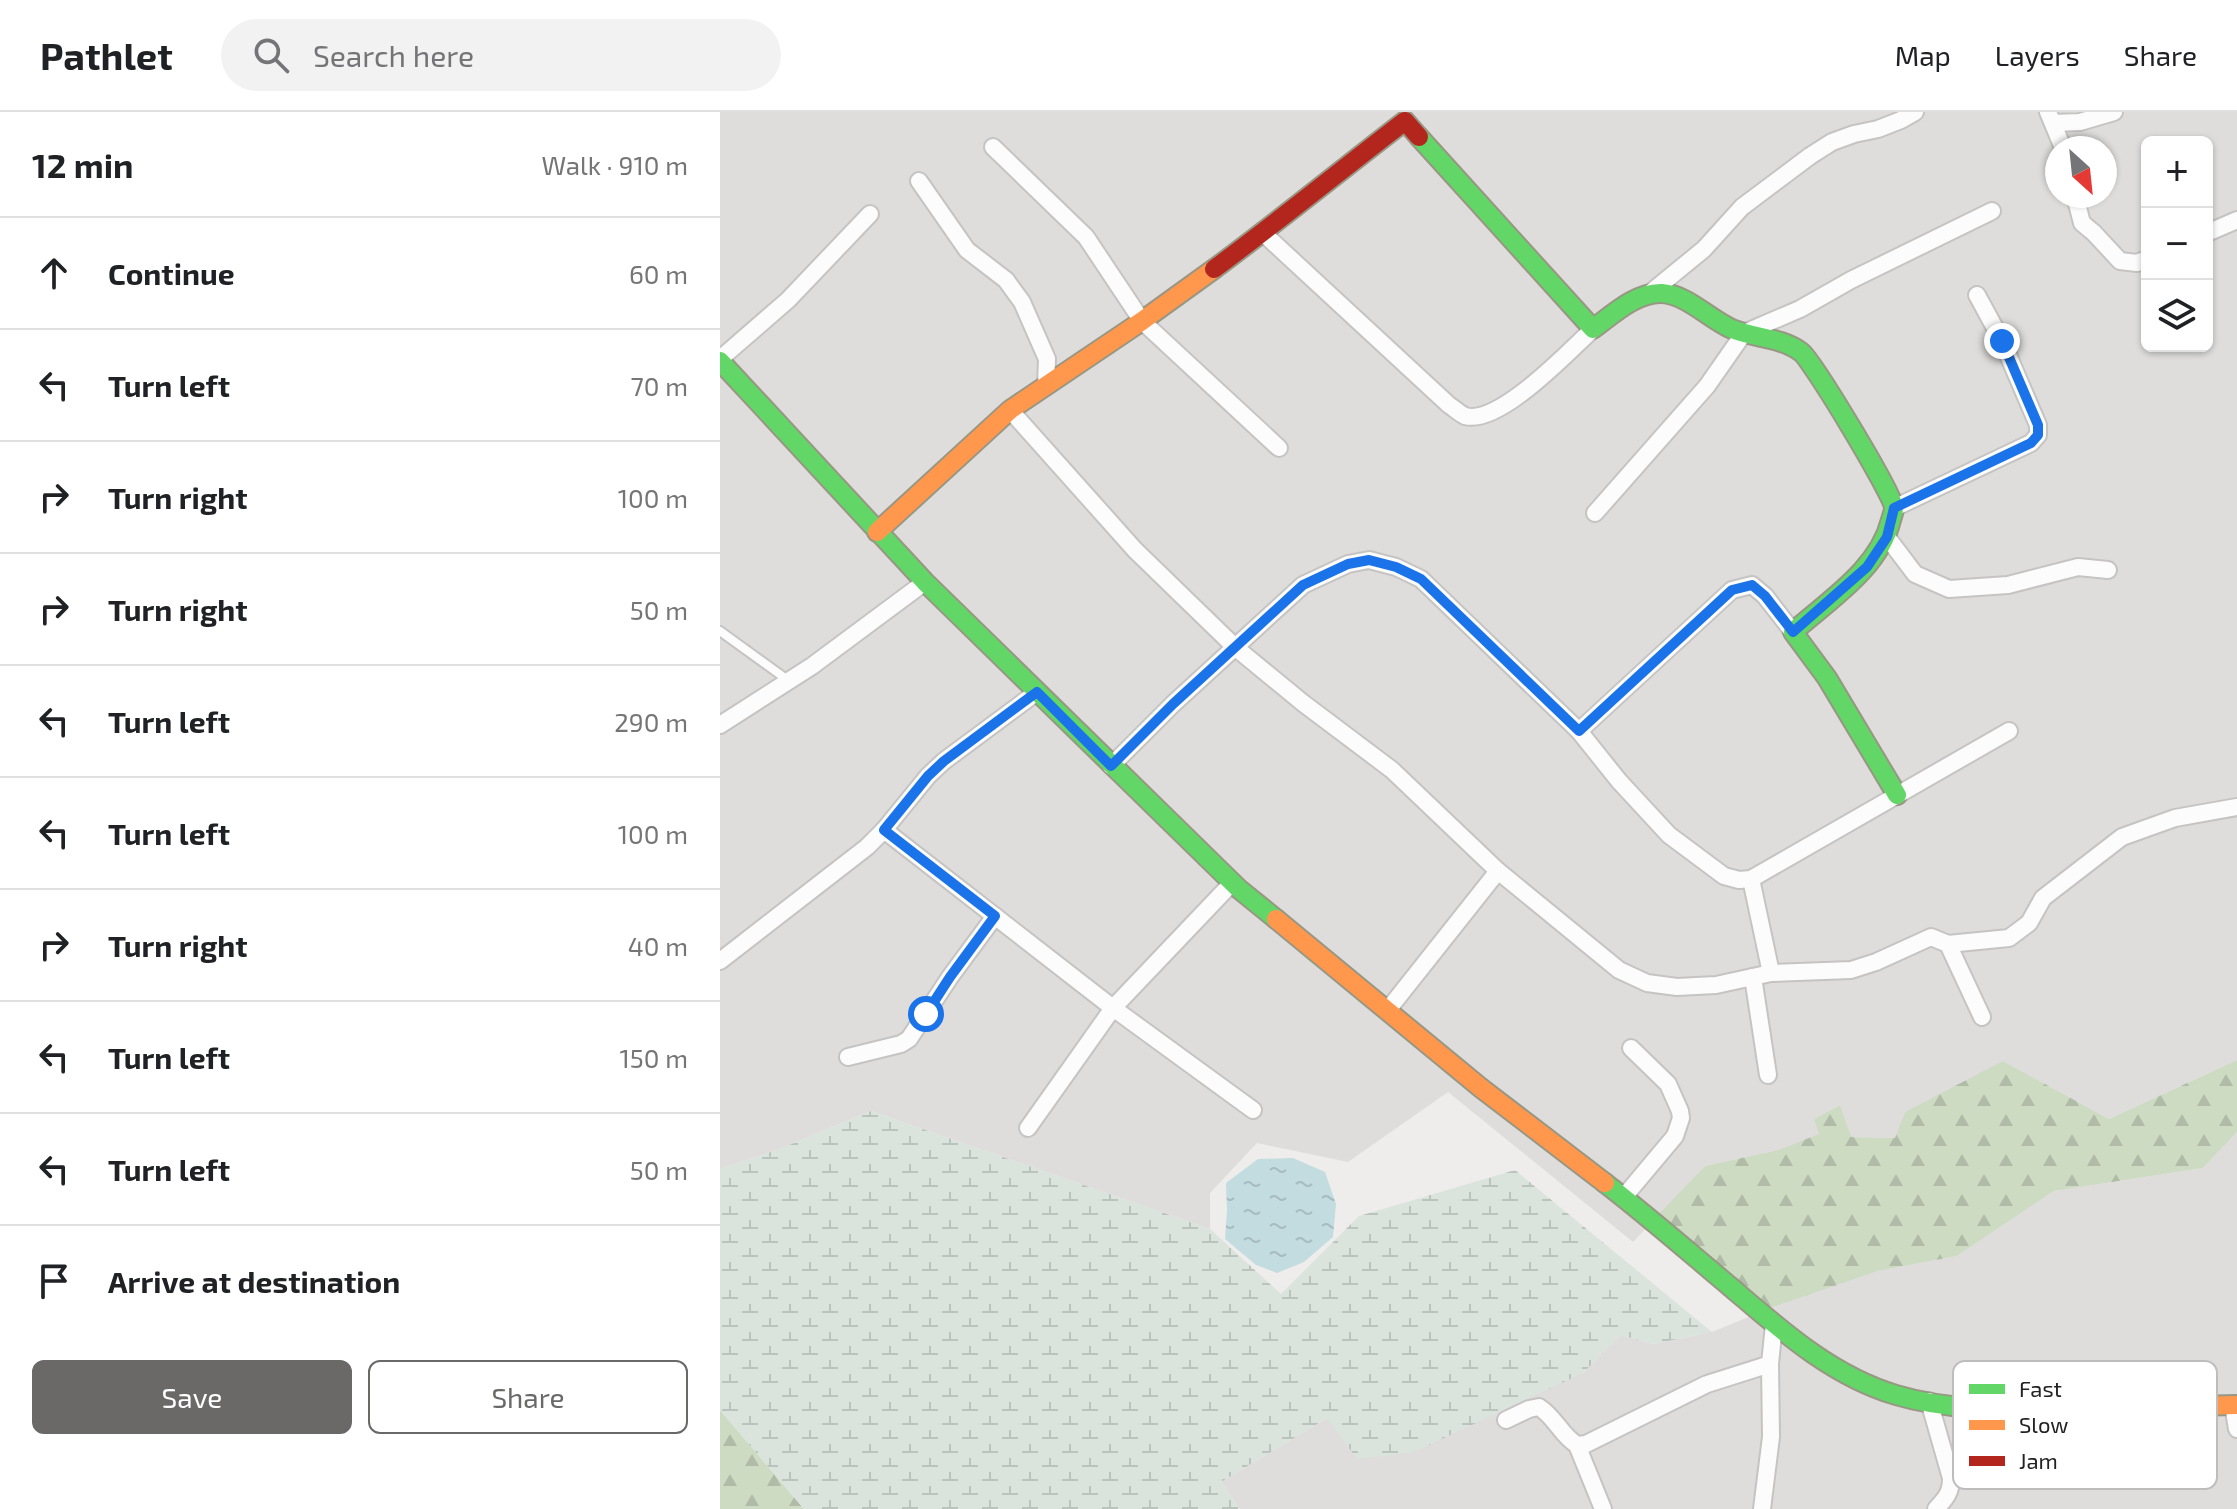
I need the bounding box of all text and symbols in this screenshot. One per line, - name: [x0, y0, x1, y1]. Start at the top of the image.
- search box: [221, 19, 781, 91]
- text: Pathlet: [40, 32, 173, 78]
- icon: search: [249, 33, 293, 77]
- text: Search here: [313, 37, 474, 73]
- text: Map: [1895, 38, 1951, 72]
- text: Layers: [1995, 38, 2080, 72]
- text: Share: [2124, 38, 2197, 72]
- north arrow: [2045, 136, 2117, 208]
- map controls: [2141, 136, 2213, 352]
- button: +: [2141, 136, 2213, 208]
- text: 12 min: [32, 144, 134, 185]
- text: Walk · 910 m: [541, 149, 688, 180]
- button: −: [2141, 208, 2213, 280]
- icon: ahead: [32, 251, 76, 295]
- text: Continue: [108, 255, 235, 291]
- text: 60 m: [629, 258, 688, 289]
- button: layers: [2141, 280, 2213, 352]
- route end: [1984, 323, 2020, 359]
- icon: left: [32, 363, 76, 407]
- text: Turn left: [108, 367, 230, 403]
- text: 70 m: [630, 370, 688, 401]
- icon: right: [32, 475, 76, 519]
- text: Turn right: [108, 479, 248, 515]
- text: 100 m: [618, 482, 688, 513]
- icon: right: [32, 587, 76, 631]
- text: Turn right: [108, 591, 248, 627]
- text: 50 m: [630, 594, 688, 625]
- icon: left: [32, 699, 76, 743]
- text: Turn left: [108, 703, 230, 739]
- text: 290 m: [614, 706, 688, 737]
- icon: left: [32, 811, 76, 855]
- text: Turn left: [108, 815, 230, 851]
- text: 100 m: [618, 818, 688, 849]
- icon: right: [32, 923, 76, 967]
- text: Turn right: [108, 927, 248, 963]
- text: 40 m: [628, 930, 688, 961]
- route start: [908, 996, 944, 1032]
- icon: left: [32, 1035, 76, 1079]
- text: Turn left: [108, 1039, 230, 1075]
- text: 150 m: [619, 1042, 688, 1073]
- icon: left: [32, 1147, 76, 1191]
- text: Turn left: [108, 1151, 230, 1187]
- text: 50 m: [630, 1154, 688, 1185]
- icon: arrive: [32, 1259, 76, 1303]
- text: Arrive at destination: [108, 1263, 400, 1299]
- button: Save: [32, 1360, 352, 1434]
- button: Share: [368, 1360, 688, 1434]
- legend: [1953, 1361, 2217, 1489]
- text: Fast: [2019, 1375, 2062, 1401]
- text: Slow: [2019, 1411, 2068, 1437]
- text: Jam: [2019, 1447, 2058, 1473]

